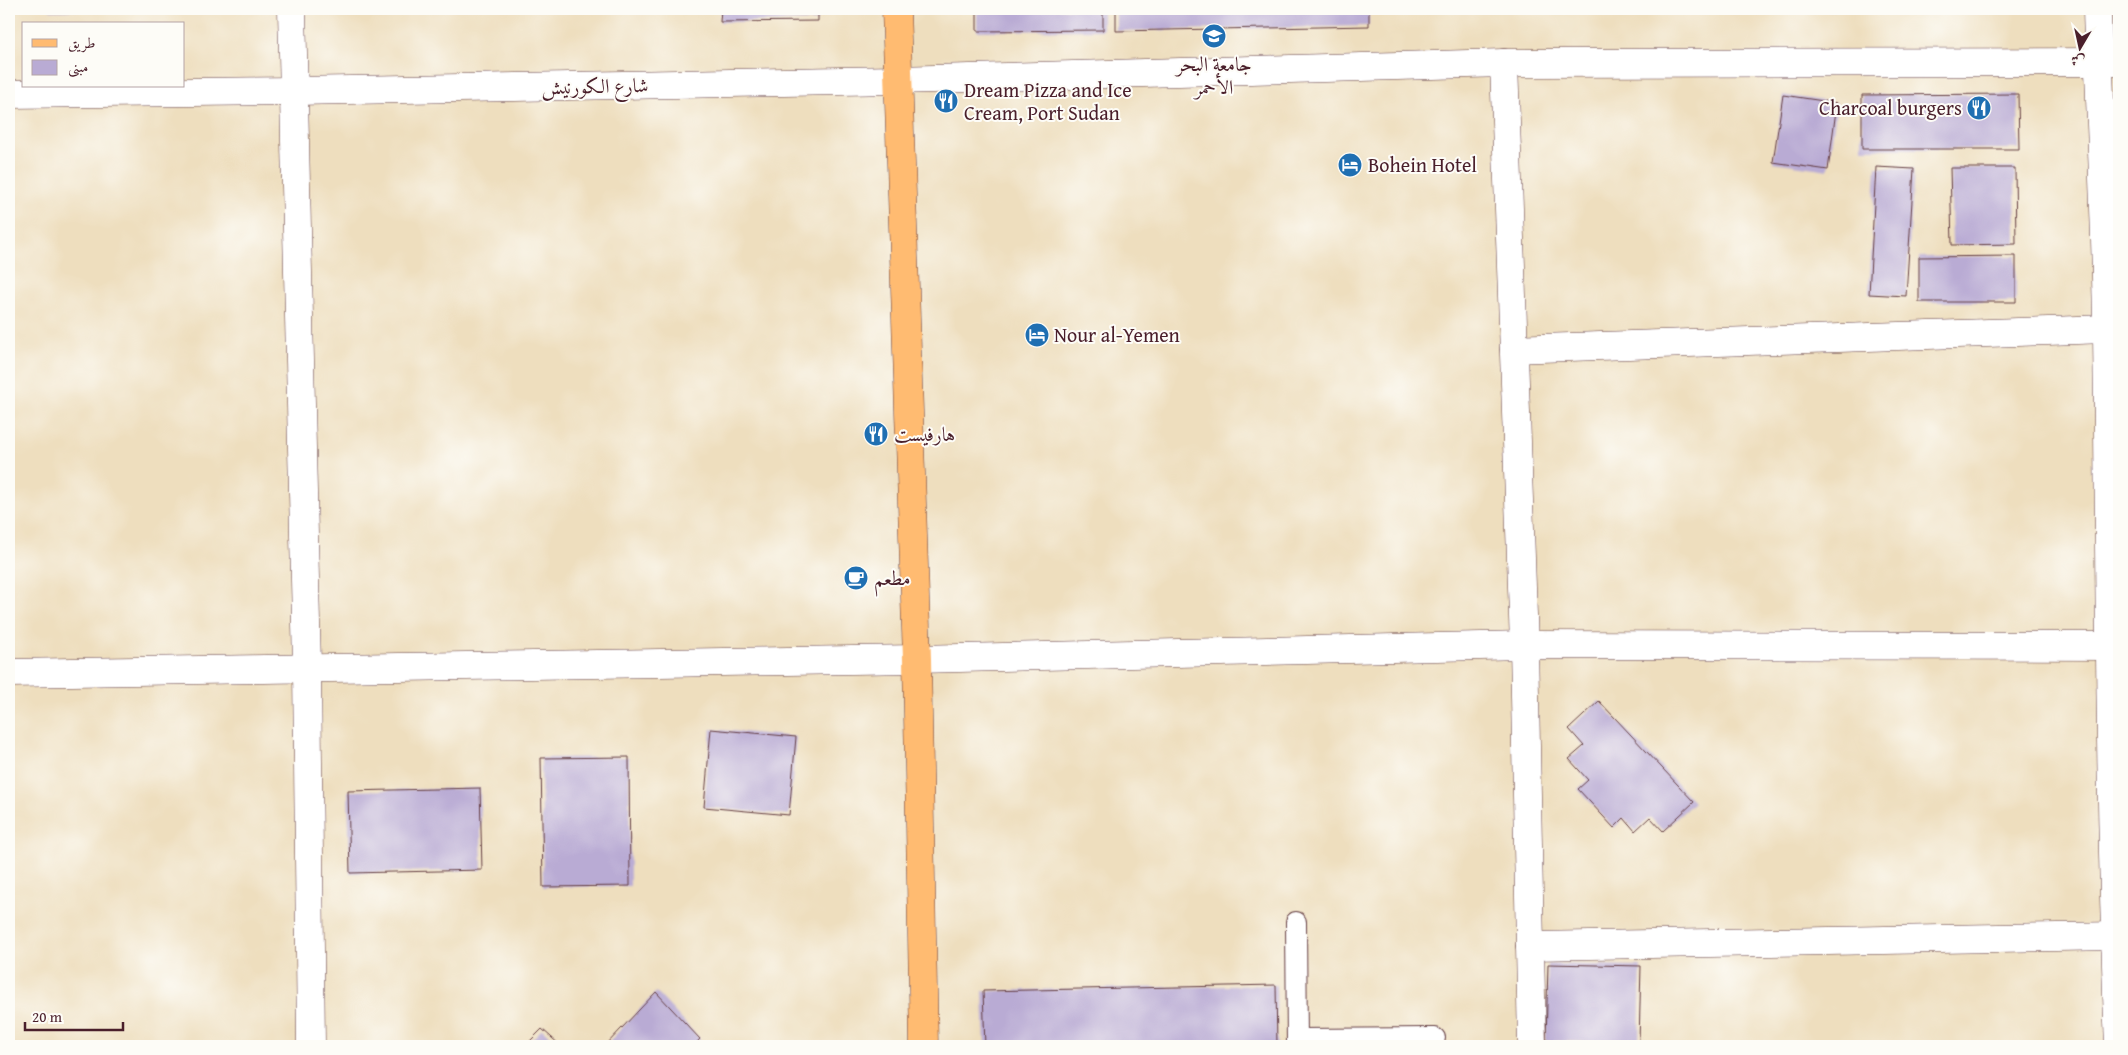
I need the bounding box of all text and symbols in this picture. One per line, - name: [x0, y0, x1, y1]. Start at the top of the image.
- legend: [22, 22, 185, 88]
- north arrow: [2056, 22, 2106, 72]
- school or university icon: جامعة البحر الأحمر: [1201, 23, 1227, 49]
- text: طريق: [68, 32, 95, 53]
- place label: جامعة البحر الأحمر: [1174, 49, 1252, 101]
- text: ش: [2069, 50, 2086, 72]
- text: مبنى: [68, 56, 88, 78]
- street label: شارع الكورنيش: [541, 70, 649, 105]
- place label: Dream Pizza and Ice Cream, Port Sudan: [964, 75, 1132, 127]
- restaurant icon: Dream Pizza and Ice Cream, Port Sudan: [933, 88, 959, 114]
- place label: Charcoal burgers: [1819, 93, 1962, 122]
- restaurant icon: Charcoal burgers: [1966, 95, 1992, 121]
- place label: Bohein Hotel: [1368, 150, 1477, 179]
- hotel icon: Bohein Hotel: [1337, 152, 1363, 178]
- place label: Nour al-Yemen: [1054, 320, 1180, 349]
- hotel icon: Nour al-Yemen: [1024, 322, 1050, 348]
- place label: هارفيست: [894, 419, 955, 448]
- restaurant icon: هارفيست: [863, 421, 889, 447]
- place label: مطعم: [874, 563, 911, 597]
- cafe icon: مطعم: [843, 565, 869, 591]
- scale bar: [25, 1000, 122, 1032]
- text: 20 m: [32, 1006, 63, 1027]

